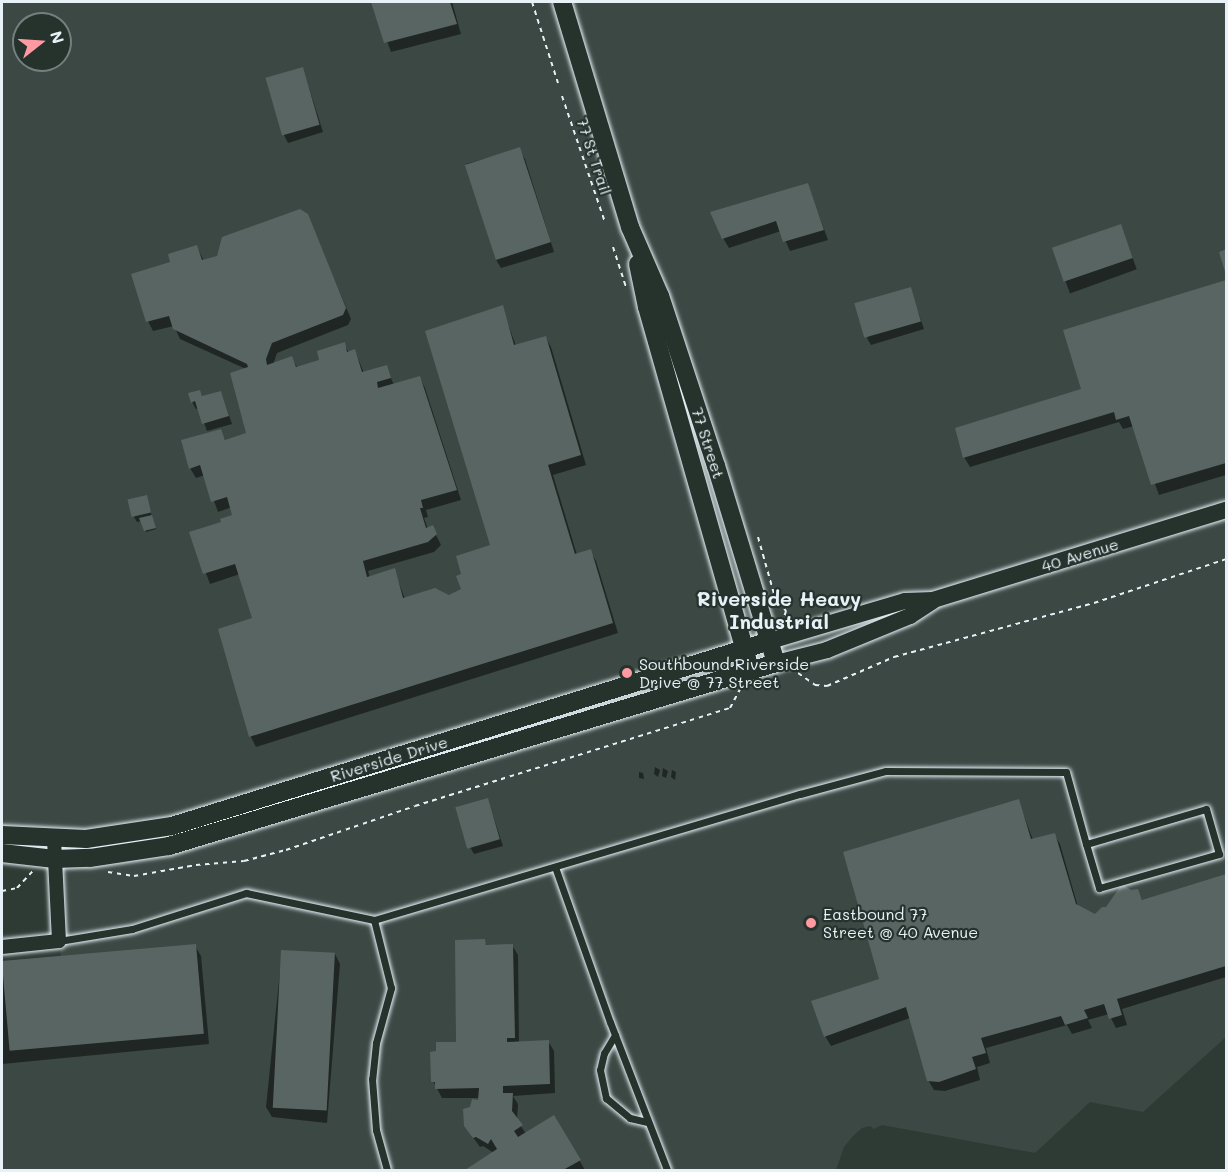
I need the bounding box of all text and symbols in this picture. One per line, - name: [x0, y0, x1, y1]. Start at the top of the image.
- north arrow: [12, 12, 72, 72]
- text: N: [46, 28, 70, 46]
- street label: 77 St Trail: [573, 115, 615, 197]
- street label: 77 Street: [687, 405, 729, 481]
- street label: 40 Avenue: [1039, 534, 1121, 576]
- district label: Riverside Heavy Industrial: [697, 587, 861, 634]
- place label: Southbound Riverside Drive @ 77 Street: [639, 654, 809, 692]
- marker: Southbound Riverside Drive @ 77 Street: [620, 666, 634, 680]
- street label: Riverside Drive: [328, 732, 450, 786]
- place label: Eastbound 77 Street @ 40 Avenue: [823, 904, 978, 942]
- marker: Eastbound 77 Street @ 40 Avenue: [804, 916, 818, 930]

